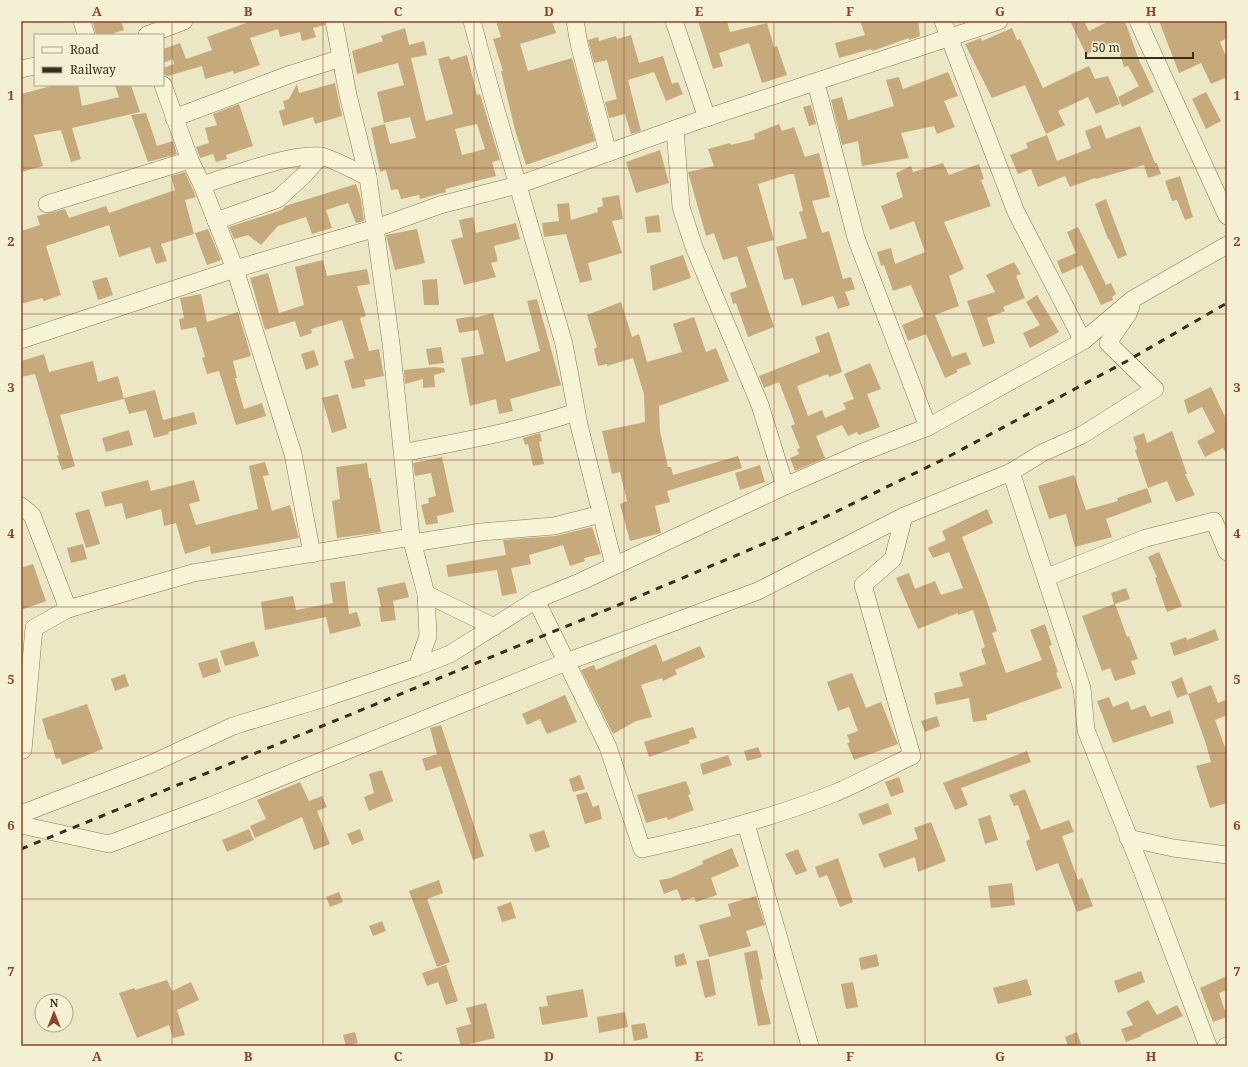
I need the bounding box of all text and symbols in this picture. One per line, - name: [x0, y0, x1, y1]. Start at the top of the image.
- text: A: [92, 2, 102, 20]
- text: B: [244, 2, 253, 20]
- text: C: [394, 2, 403, 20]
- text: D: [544, 2, 554, 20]
- text: E: [695, 2, 704, 20]
- text: F: [846, 2, 854, 20]
- text: G: [995, 2, 1005, 20]
- text: H: [1146, 2, 1157, 20]
- legend: [34, 34, 164, 86]
- scale bar: [1086, 34, 1193, 60]
- text: 50 m: [1092, 39, 1120, 56]
- text: Road: [70, 41, 100, 58]
- text: Railway: [70, 61, 116, 78]
- text: 1: [7, 86, 15, 104]
- text: 1: [1233, 86, 1241, 104]
- text: 2: [7, 232, 15, 250]
- text: 2: [1233, 232, 1241, 250]
- text: 3: [7, 378, 15, 396]
- text: 3: [1233, 378, 1241, 396]
- text: 4: [7, 524, 15, 542]
- text: 4: [1233, 524, 1241, 542]
- text: 5: [7, 670, 15, 688]
- text: 5: [1233, 670, 1241, 688]
- text: 6: [7, 816, 15, 834]
- text: 6: [1233, 816, 1241, 834]
- text: 7: [7, 962, 15, 980]
- text: 7: [1233, 962, 1241, 980]
- north arrow: [34, 993, 74, 1033]
- text: N: [50, 995, 59, 1010]
- text: A: [92, 1047, 102, 1065]
- text: B: [244, 1047, 253, 1065]
- text: C: [394, 1047, 403, 1065]
- text: D: [544, 1047, 554, 1065]
- text: E: [695, 1047, 704, 1065]
- text: F: [846, 1047, 854, 1065]
- text: G: [995, 1047, 1005, 1065]
- text: H: [1146, 1047, 1157, 1065]

